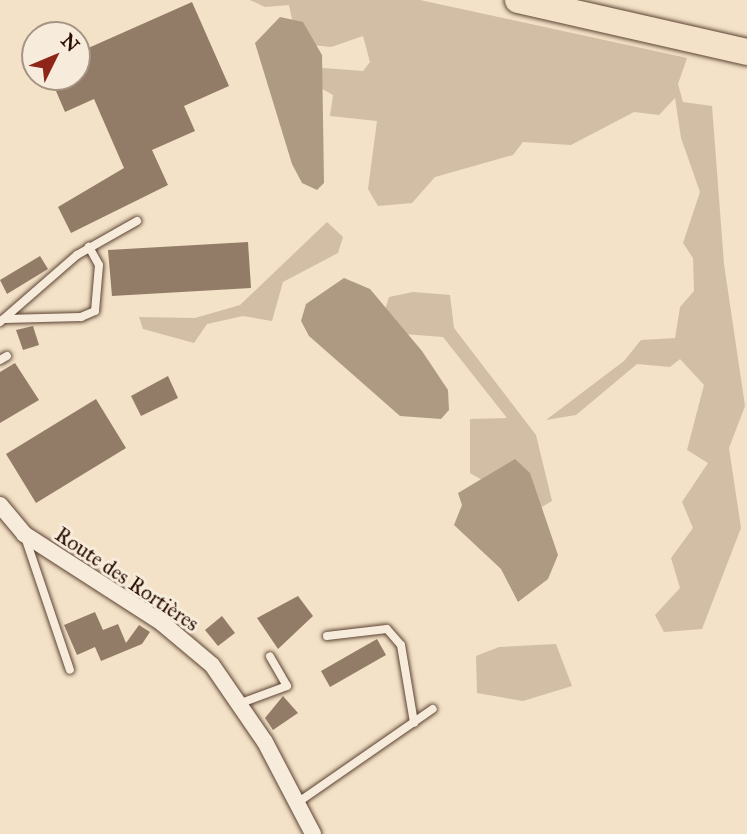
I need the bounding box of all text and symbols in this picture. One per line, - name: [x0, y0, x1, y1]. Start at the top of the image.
- north arrow: [21, 21, 91, 91]
- text: N: [56, 29, 84, 56]
- street label: Route des Rortières: [50, 522, 204, 636]

